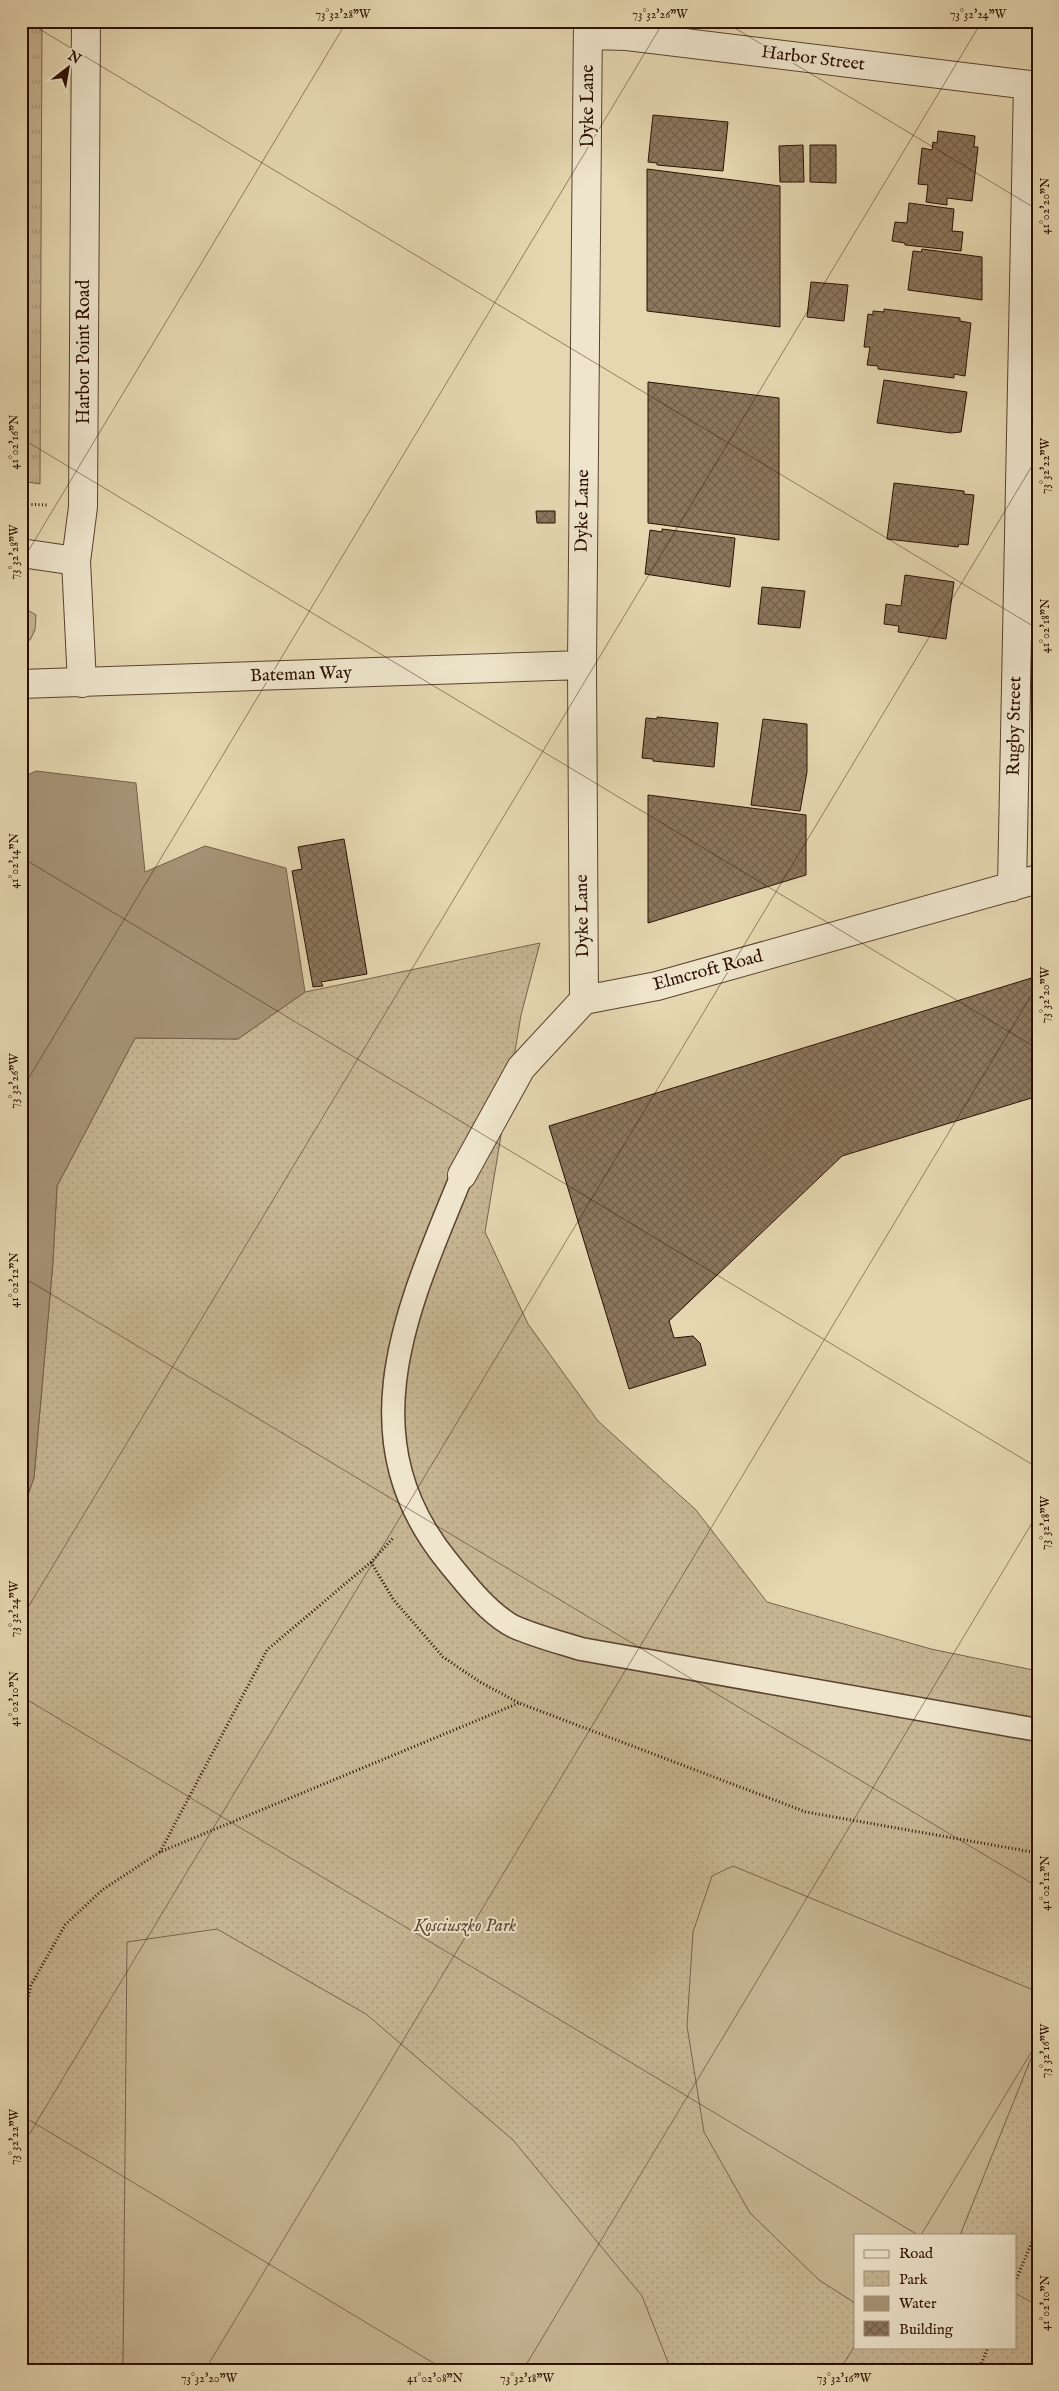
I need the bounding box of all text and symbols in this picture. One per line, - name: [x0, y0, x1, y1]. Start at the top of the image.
- text: 73°32'28"W: [315, 7, 371, 22]
- text: 73°32'26"W: [632, 7, 688, 22]
- text: 73°32'24"W: [950, 7, 1007, 22]
- street label: Harbor Street: [760, 41, 866, 77]
- north arrow: [42, 42, 92, 92]
- text: N: [63, 46, 84, 69]
- street label: Dyke Lane: [577, 64, 600, 148]
- text: 41°02'20"N: [1038, 177, 1053, 234]
- street label: Harbor Point Road: [73, 279, 96, 424]
- text: 41°02'16"N: [7, 414, 22, 469]
- text: 73°32'22"W: [1038, 437, 1053, 494]
- street label: Dyke Lane: [571, 469, 595, 553]
- text: 73°32'28"W: [7, 524, 22, 580]
- text: 41°02'18"N: [1038, 598, 1053, 653]
- street label: Bateman Way: [250, 662, 352, 688]
- street label: Rugby Street: [1003, 676, 1027, 776]
- text: 41°02'14"N: [7, 833, 22, 889]
- street label: Dyke Lane: [571, 874, 595, 958]
- street label: Elmcroft Road: [651, 945, 766, 997]
- text: 73°32'20"W: [1038, 966, 1053, 1023]
- text: 73°32'26"W: [7, 1053, 22, 1109]
- text: 41°02'12"N: [7, 1252, 22, 1308]
- text: 73°32'18"W: [1038, 1495, 1053, 1550]
- text: 73°32'24"W: [7, 1580, 22, 1637]
- text: 41°02'10"N: [7, 1671, 22, 1727]
- text: 41°02'12"N: [1038, 1855, 1053, 1911]
- park label: Kosciuszko Park: [413, 1915, 516, 1938]
- text: 73°32'16"W: [1038, 2023, 1053, 2078]
- text: 73°32'22"W: [7, 2108, 22, 2165]
- legend: [854, 2234, 1016, 2348]
- text: Road: [899, 2244, 934, 2263]
- text: Park: [899, 2270, 929, 2289]
- text: 41°02'10"N: [1038, 2275, 1053, 2331]
- text: Water: [899, 2294, 937, 2313]
- text: Building: [899, 2320, 954, 2339]
- text: 73°32'20"W: [181, 2371, 238, 2386]
- text: 41°02'08"N: [407, 2371, 464, 2386]
- text: 73°32'18"W: [500, 2371, 555, 2386]
- text: 73°32'16"W: [817, 2371, 872, 2386]

